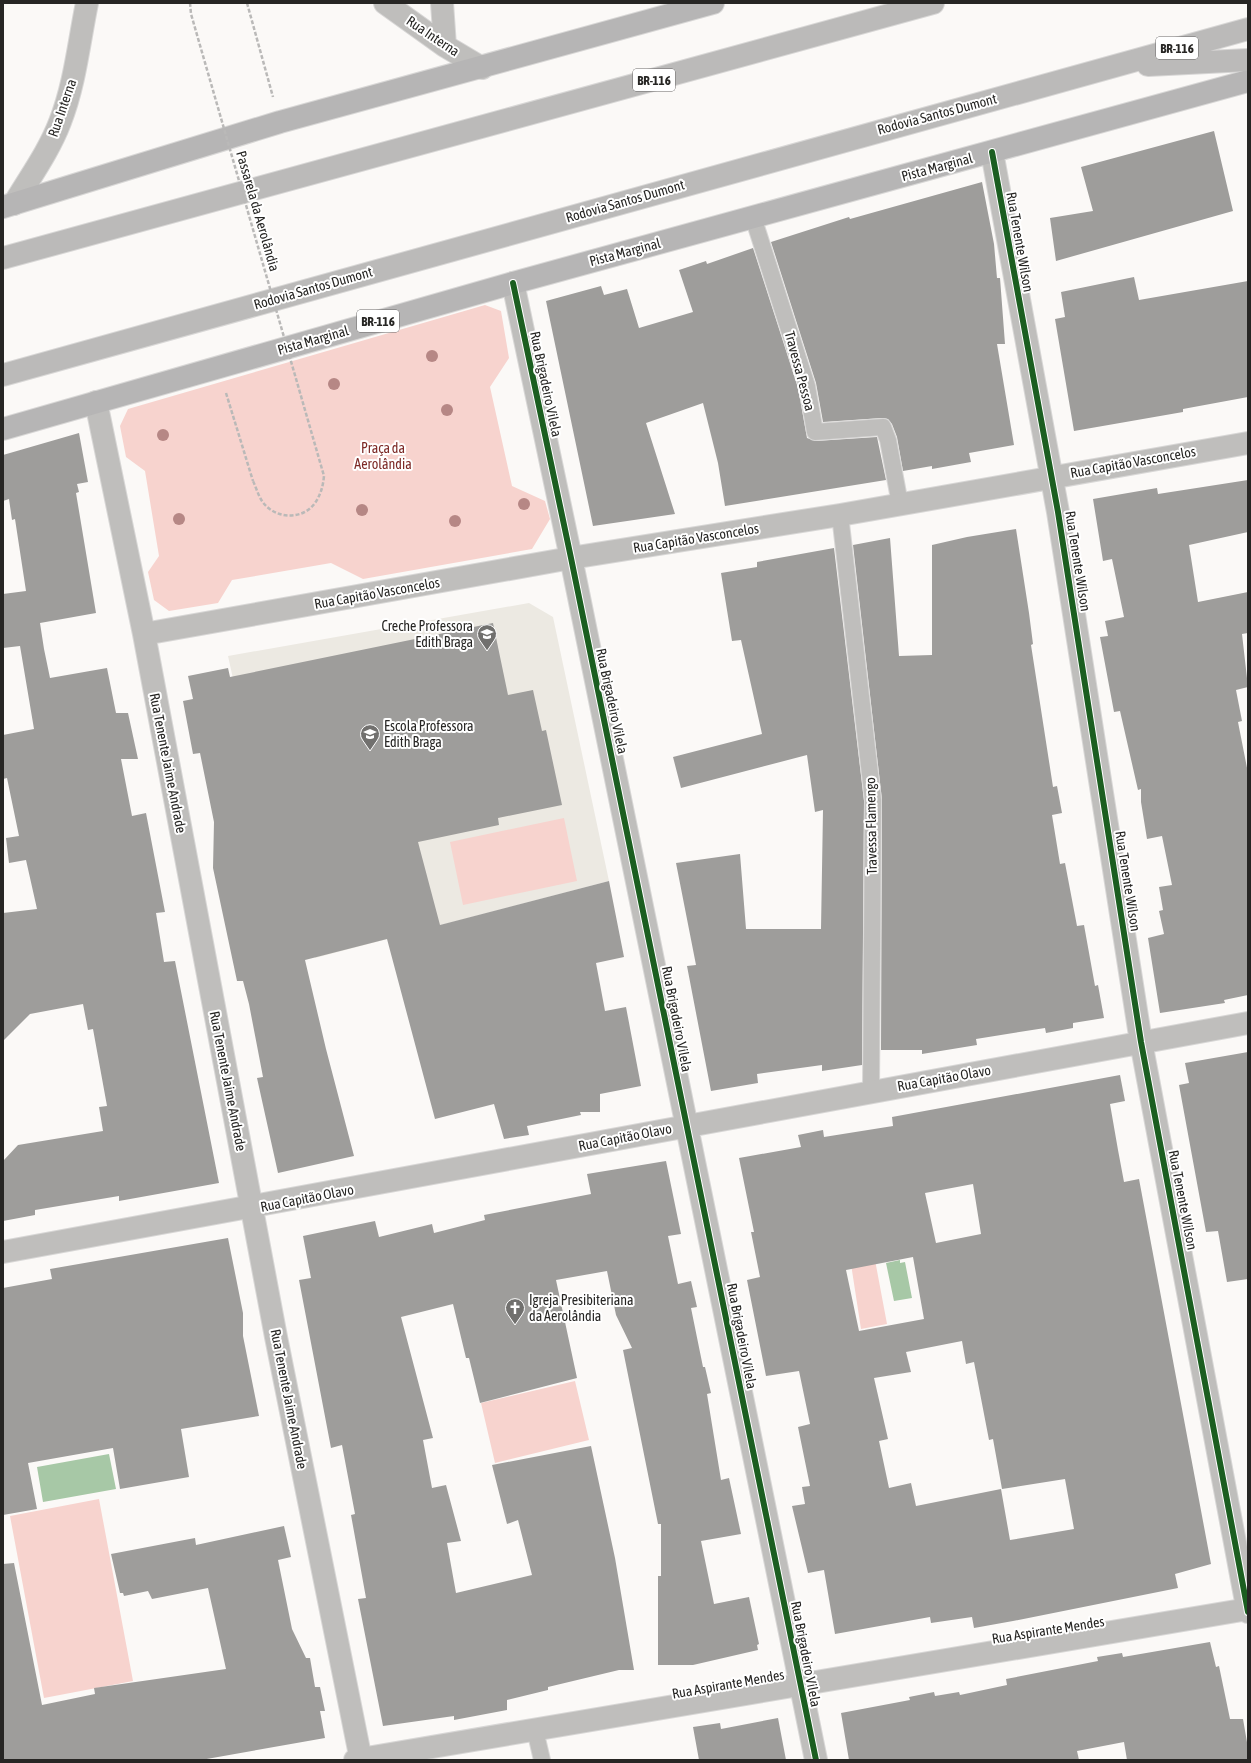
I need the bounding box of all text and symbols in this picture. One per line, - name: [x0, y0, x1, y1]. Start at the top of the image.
- street label: Rua Interna: [404, 13, 462, 59]
- road number: BR-116: [1156, 37, 1198, 59]
- road number: BR-116: [633, 69, 675, 91]
- street label: Rua Interna: [45, 77, 79, 139]
- street label: Rodovia Santos Dumont: [876, 90, 998, 138]
- street label: Passarela da Aerolândia: [233, 149, 283, 273]
- street label: Pista Marginal: [900, 150, 975, 184]
- street label: Rodovia Santos Dumont: [564, 176, 686, 226]
- street label: Rua Tenente Wilson: [1003, 191, 1037, 293]
- street label: Pista Marginal: [588, 235, 663, 269]
- street label: Rodovia Santos Dumont: [252, 263, 374, 313]
- road number: BR-116: [357, 310, 399, 332]
- street label: Pista Marginal: [276, 322, 351, 358]
- street label: Travessa Pessoa: [782, 329, 818, 413]
- street label: Rua Brigadeiro Vilela: [527, 330, 565, 438]
- park label: Praça da Aerolândia: [354, 440, 412, 472]
- street label: Rua Capitão Vasconcelos: [1069, 443, 1197, 481]
- street label: Rua Tenente Wilson: [1062, 510, 1094, 612]
- street label: Rua Capitão Vasconcelos: [632, 520, 760, 556]
- street label: Rua Capitão Vasconcelos: [313, 574, 441, 612]
- place label: Creche Professora Edith Braga: [381, 618, 473, 650]
- school or university icon: Creche Professora Edith Braga: [476, 623, 498, 651]
- street label: Rua Brigadeiro Vilela: [593, 647, 631, 755]
- street label: Rua Tenente Jaime Andrade: [147, 692, 189, 834]
- place label: Escola Professora Edith Braga: [384, 718, 473, 750]
- school or university icon: Escola Professora Edith Braga: [359, 723, 381, 751]
- street label: Travessa Flamengo: [862, 777, 880, 875]
- street label: Rua Tenente Wilson: [1112, 830, 1144, 932]
- street label: Rua Brigadeiro Vilela: [659, 965, 695, 1073]
- street label: Rua Tenente Jaime Andrade: [207, 1010, 249, 1152]
- street label: Rua Capitão Olavo: [896, 1062, 992, 1094]
- street label: Rua Capitão Olavo: [577, 1120, 673, 1154]
- street label: Rua Tenente Wilson: [1165, 1149, 1201, 1251]
- street label: Rua Capitão Olavo: [259, 1181, 355, 1215]
- street label: Rua Brigadeiro Vilela: [724, 1282, 760, 1390]
- place label: Igreja Presibiteriana da Aerolândia: [529, 1292, 634, 1324]
- church icon: Igreja Presibiteriana da Aerolândia: [504, 1297, 526, 1325]
- street label: Rua Tenente Jaime Andrade: [268, 1328, 310, 1470]
- street label: Rua Brigadeiro Vilela: [788, 1600, 824, 1708]
- street label: Rua Aspirante Mendes: [991, 1613, 1105, 1647]
- street label: Rua Aspirante Mendes: [671, 1666, 785, 1702]

